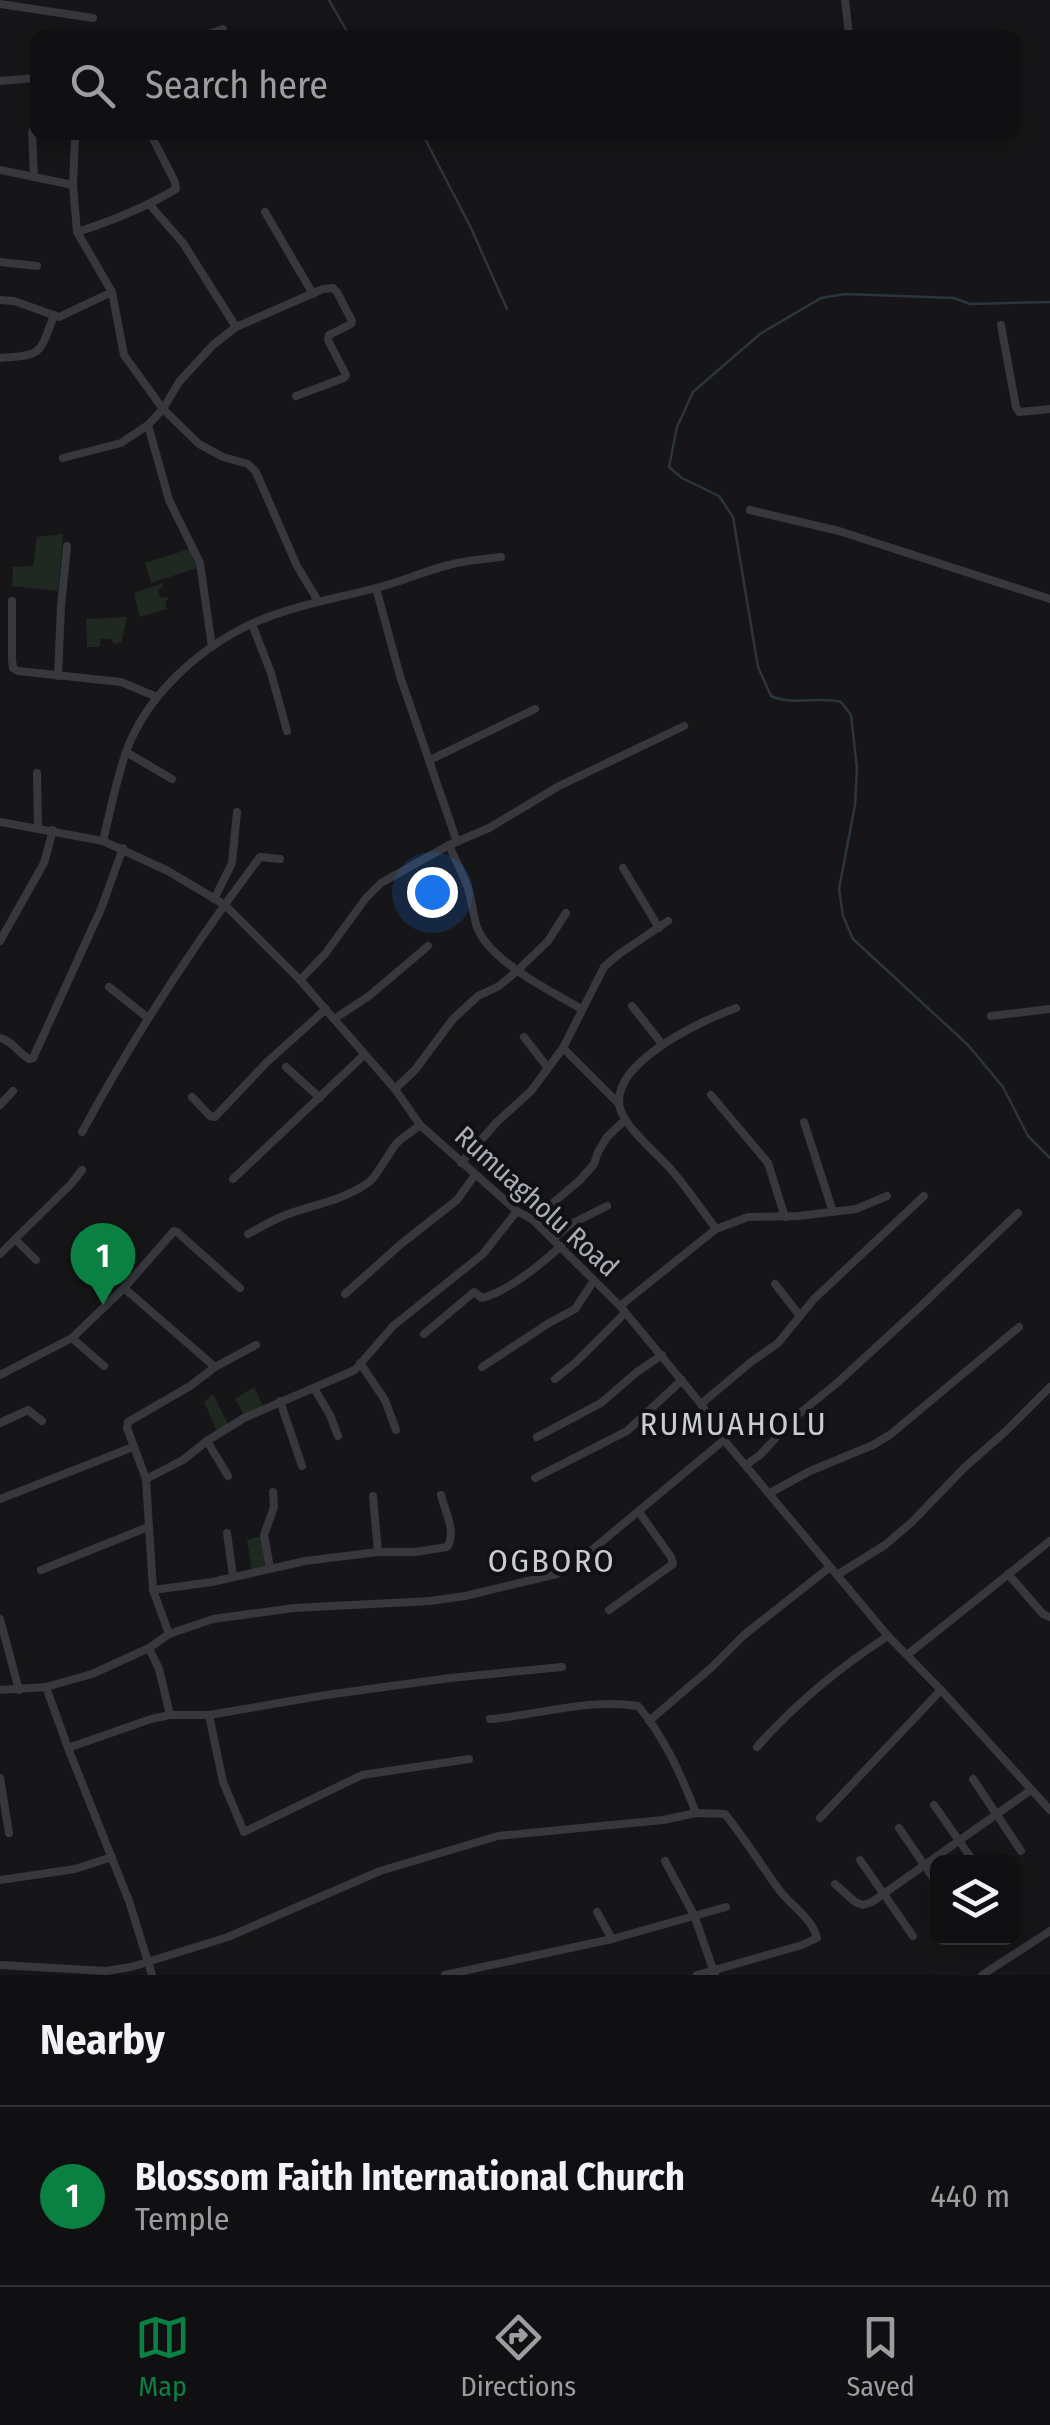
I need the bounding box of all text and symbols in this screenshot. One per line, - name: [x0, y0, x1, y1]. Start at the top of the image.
- search box: [30, 30, 1020, 140]
- icon: search: [65, 58, 120, 113]
- text: Search here: [145, 62, 328, 108]
- your location: [407, 867, 458, 918]
- street label: Rumuagholu Road: [448, 1119, 625, 1284]
- pin: 1: [70, 1222, 136, 1305]
- district label: RUMUAHOLU: [640, 1405, 828, 1443]
- district label: OGBORO: [488, 1542, 616, 1580]
- map controls: [930, 1855, 1020, 1945]
- button: layers: [930, 1855, 1020, 1945]
- text: Nearby: [40, 2015, 165, 2065]
- text: Blossom Faith International Church: [135, 2154, 685, 2200]
- text: 1: [66, 2177, 79, 2215]
- text: 440 m: [930, 2177, 1010, 2215]
- text: Temple: [135, 2200, 230, 2238]
- tab: Map: [135, 2310, 190, 2403]
- tab: Directions: [460, 2310, 576, 2403]
- tab: Saved: [846, 2310, 915, 2403]

